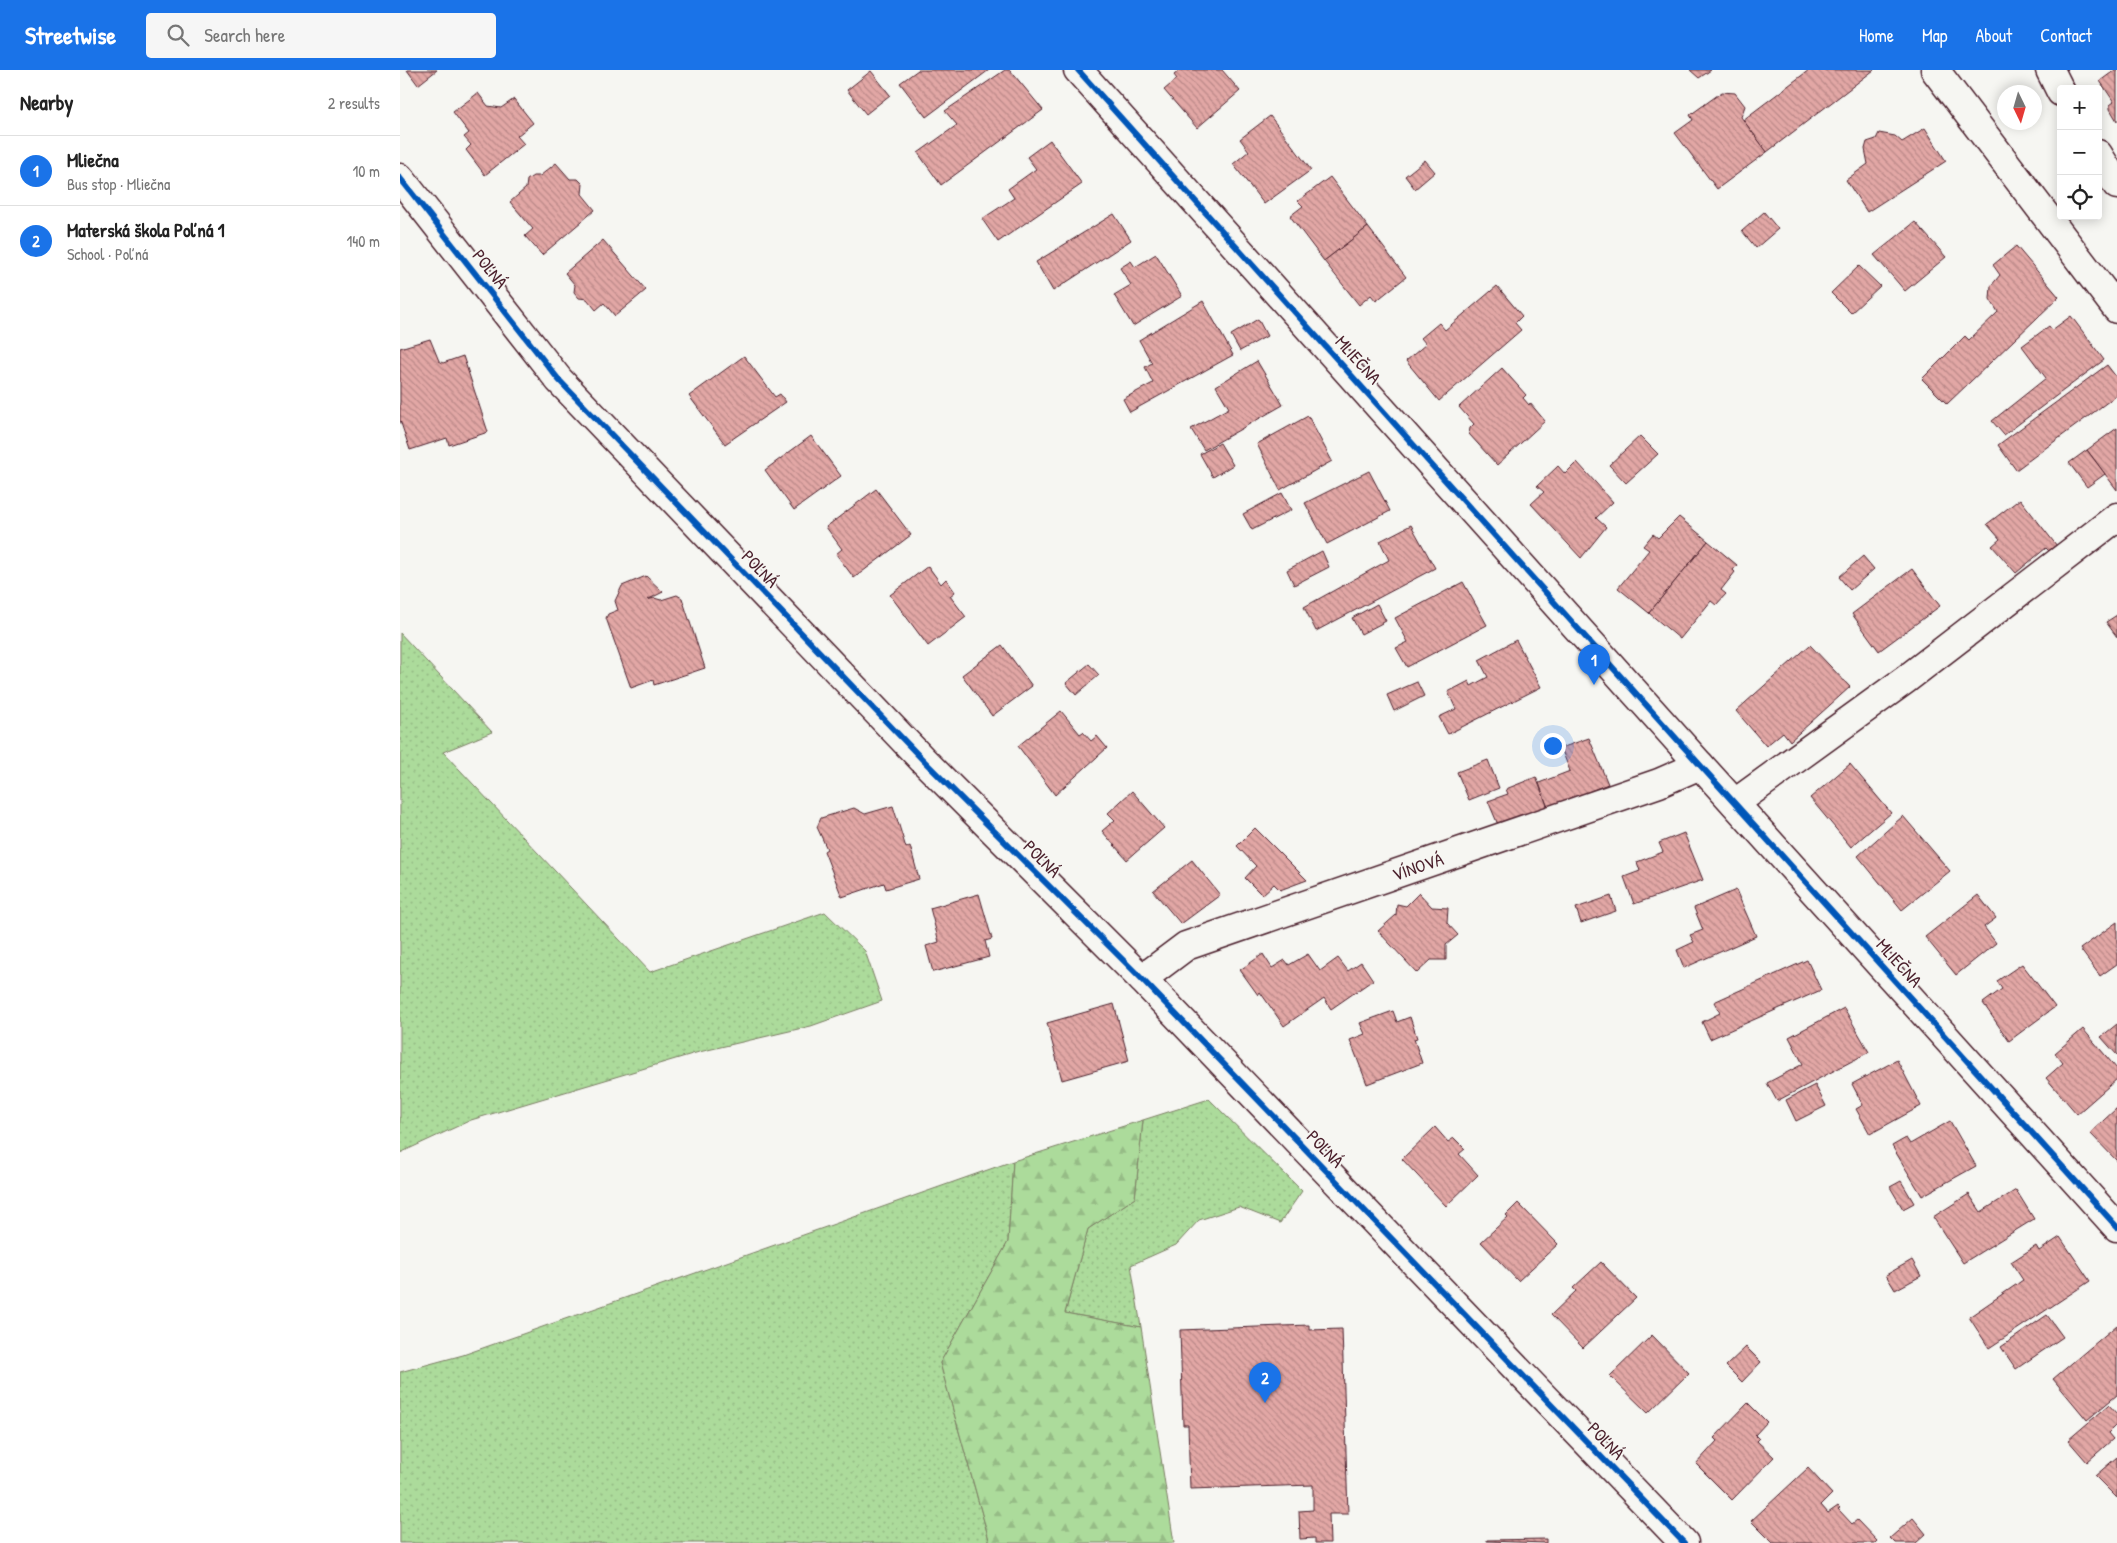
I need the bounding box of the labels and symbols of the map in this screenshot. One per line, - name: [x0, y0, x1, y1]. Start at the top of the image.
- north arrow: [1997, 85, 2042, 130]
- street label: POĽNÁ: [467, 244, 514, 294]
- street label: MLIEČNA: [1330, 330, 1387, 390]
- street label: POĽNÁ: [736, 544, 785, 593]
- pin: 1: [1578, 644, 1610, 685]
- your location: [1540, 733, 1566, 759]
- street label: POĽNÁ: [1018, 834, 1067, 883]
- street label: VÍNOVÁ: [1389, 846, 1447, 887]
- street label: MLIEČNA: [1871, 933, 1928, 993]
- street label: POĽNÁ: [1301, 1124, 1350, 1173]
- pin: 2: [1249, 1362, 1281, 1403]
- street label: POĽNÁ: [1582, 1416, 1631, 1465]

